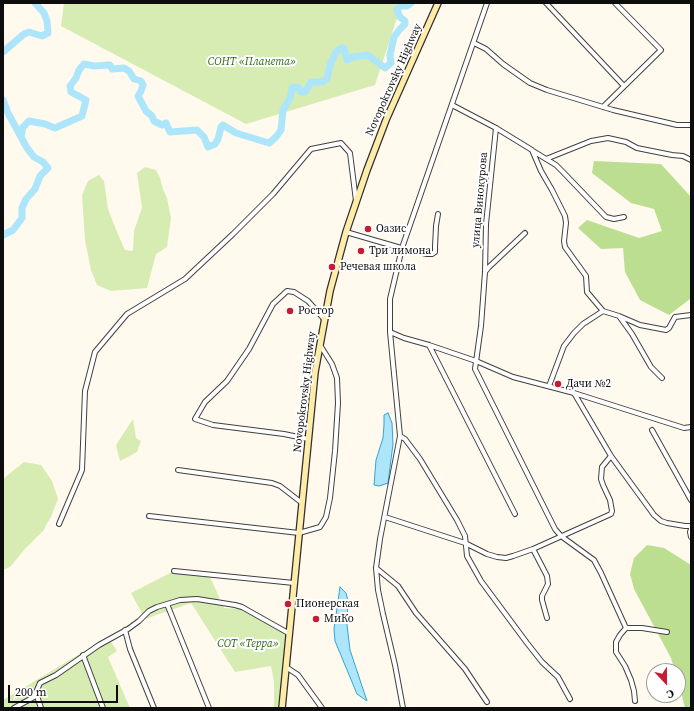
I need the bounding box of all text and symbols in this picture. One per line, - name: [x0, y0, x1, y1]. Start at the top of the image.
- street label: Novopokrovsky Highway: [363, 22, 425, 138]
- park label: СОНТ «Планета»: [208, 55, 296, 69]
- street label: улица Винокурова: [469, 152, 491, 248]
- place label: Оазис: [376, 222, 406, 236]
- marker: Оазис: [363, 224, 373, 234]
- place label: Три лимона: [369, 244, 431, 258]
- marker: Три лимона: [356, 246, 366, 256]
- place label: Речевая школа: [340, 260, 416, 274]
- marker: Речевая школа: [327, 262, 337, 272]
- place label: Ростор: [298, 304, 334, 318]
- marker: Ростор: [285, 306, 295, 316]
- street label: Novopokrovsky Highway: [291, 331, 319, 453]
- place label: Дачи №2: [566, 377, 611, 391]
- marker: Дачи №2: [553, 379, 563, 389]
- place label: Пионерская: [296, 597, 359, 611]
- marker: Пионерская: [283, 599, 293, 609]
- place label: МиКо: [324, 612, 354, 626]
- marker: МиКо: [311, 614, 321, 624]
- park label: СОТ «Терра»: [217, 637, 279, 651]
- north arrow: [646, 663, 686, 703]
- scale bar: [10, 677, 120, 703]
- text: 200 m: [15, 684, 47, 700]
- text: С: [664, 685, 676, 702]

